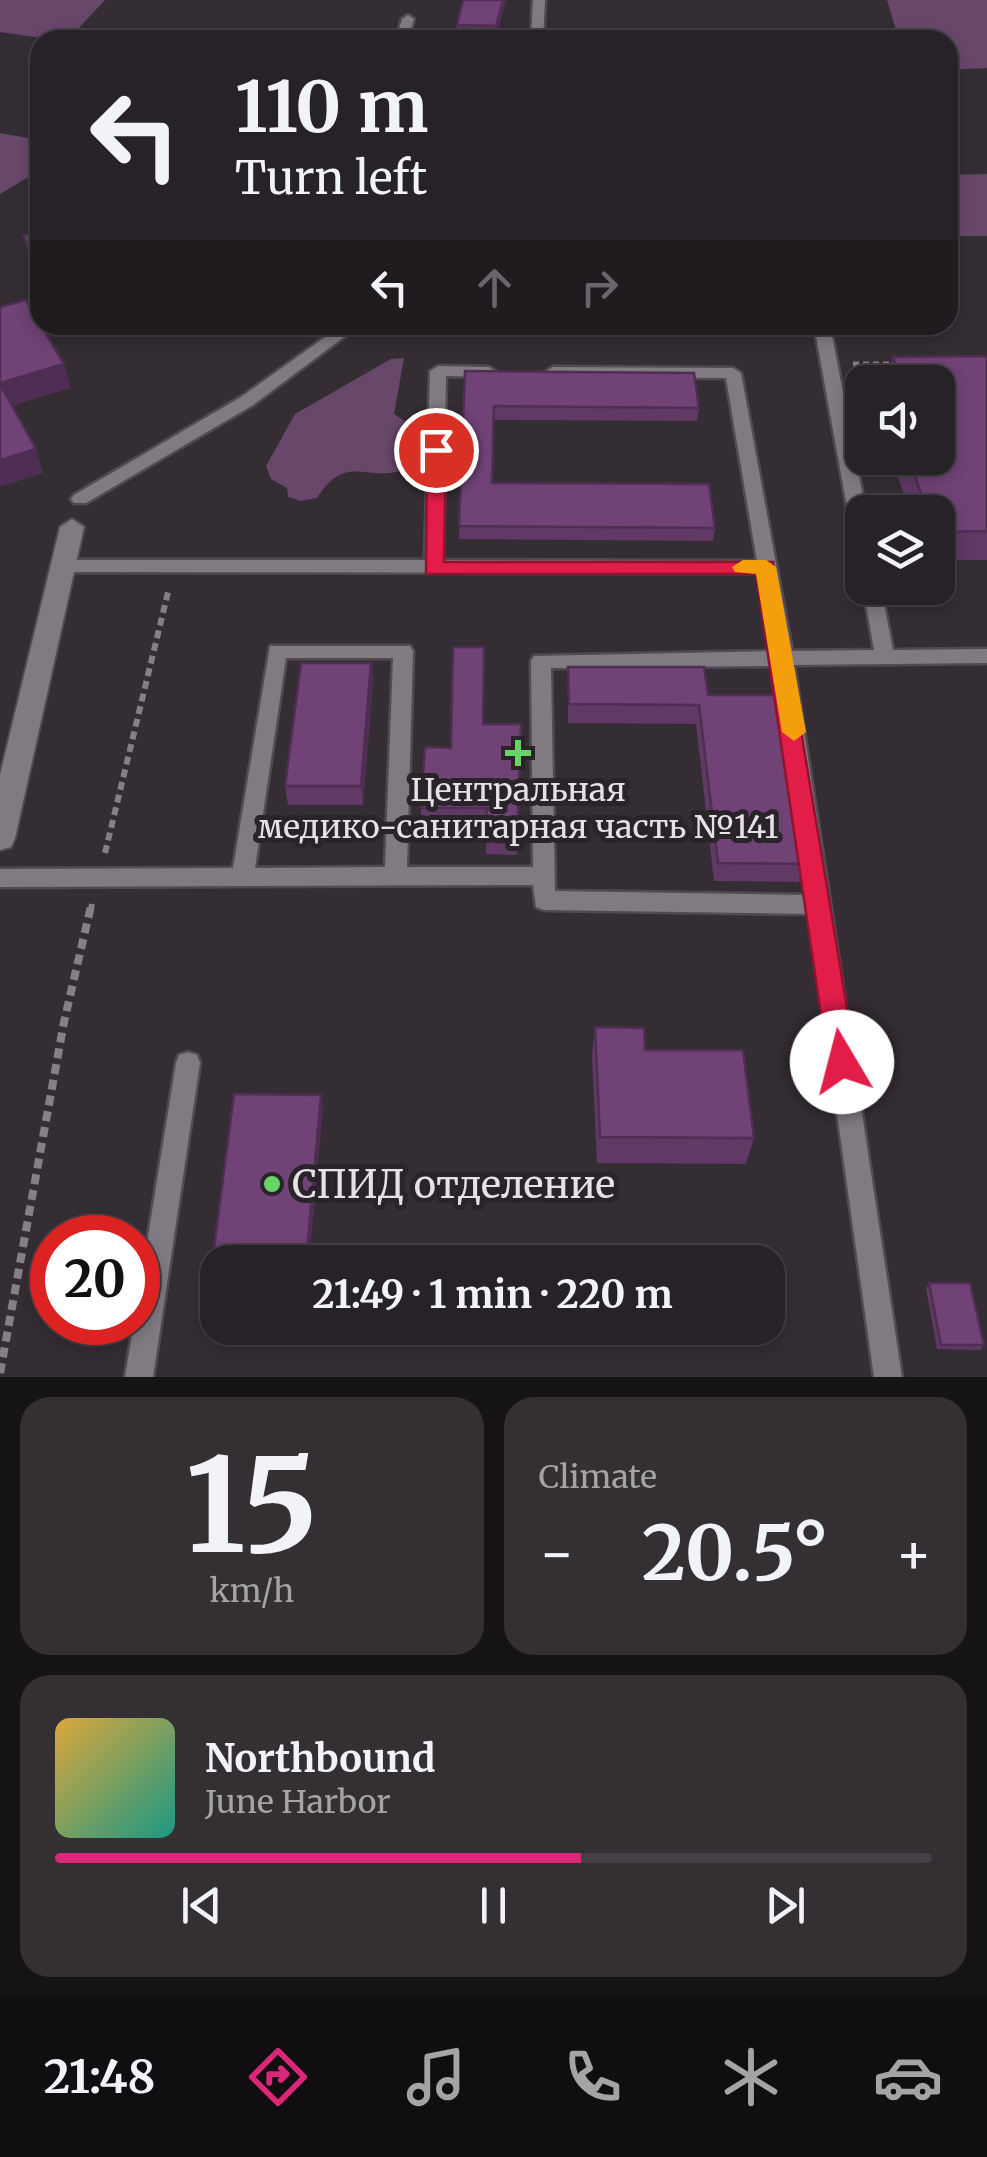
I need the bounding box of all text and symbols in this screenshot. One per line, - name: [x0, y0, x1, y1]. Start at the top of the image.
- text: 110 m: [235, 63, 428, 151]
- icon: left: [70, 70, 200, 200]
- text: Turn left: [235, 150, 427, 206]
- icon: left: [362, 260, 417, 315]
- icon: ahead: [467, 260, 522, 315]
- icon: right: [572, 260, 627, 315]
- map controls: [845, 365, 955, 605]
- button: sound: [845, 365, 955, 475]
- pin: [394, 408, 479, 493]
- icon: arrive: [409, 423, 464, 478]
- button: layers: [845, 495, 955, 605]
- marker: Центральная медико-санитарная часть №141: [505, 740, 531, 766]
- place label: Центральная медико-санитарная часть №141: [257, 770, 779, 847]
- position arrow: [790, 1010, 894, 1114]
- place label: СПИД отделение: [292, 1161, 615, 1208]
- marker: СПИД отделение: [261, 1173, 283, 1195]
- speed limit sign: 20: [30, 1215, 160, 1345]
- text: 21:49 · 1 min · 220 m: [312, 1271, 673, 1318]
- text: 15: [185, 1424, 318, 1587]
- text: Climate: [539, 1457, 657, 1497]
- text: 20.5°: [642, 1506, 829, 1600]
- text: −: [539, 1519, 575, 1588]
- text: +: [895, 1519, 932, 1588]
- text: km/h: [209, 1571, 294, 1611]
- text: Northbound: [205, 1735, 435, 1782]
- text: June Harbor: [205, 1782, 391, 1822]
- icon: previous: [174, 1878, 229, 1933]
- icon: pause: [466, 1878, 521, 1933]
- icon: next: [758, 1878, 813, 1933]
- icon: directions: [243, 2042, 313, 2112]
- icon: music: [401, 2042, 471, 2112]
- icon: phone: [558, 2042, 628, 2112]
- icon: climate: [716, 2042, 786, 2112]
- icon: car: [873, 2042, 943, 2112]
- text: 21:48: [44, 2049, 155, 2105]

